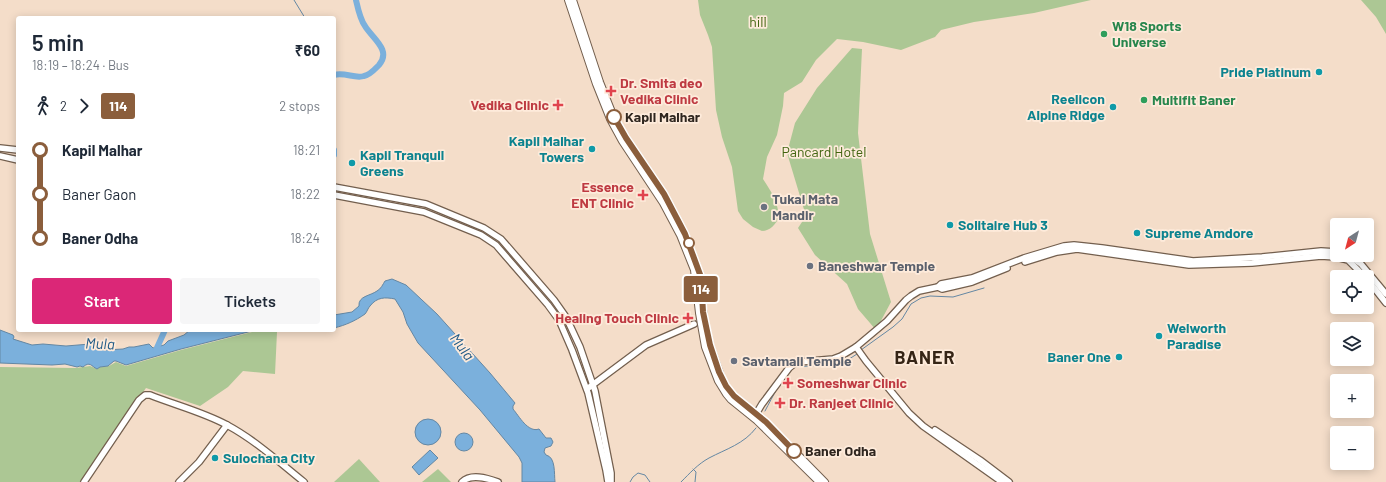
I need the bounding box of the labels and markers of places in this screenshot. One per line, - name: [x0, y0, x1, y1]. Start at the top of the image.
- place label: W18 Sports Universe: [1112, 17, 1181, 50]
- marker: W18 Sports Universe: [1099, 29, 1109, 39]
- place label: Pride Platinum: [1220, 63, 1311, 80]
- marker: Pride Platinum: [1314, 67, 1324, 77]
- place label: Dr. Smita deo Vedika Clinic: [620, 74, 703, 107]
- marker: Dr. Smita deo Vedika Clinic: [605, 85, 617, 97]
- place label: Reelicon Alpine Ridge: [1027, 90, 1105, 123]
- place label: Multifit Baner: [1152, 91, 1236, 108]
- marker: Multifit Baner: [1139, 95, 1149, 105]
- place label: Vedika Clinic: [470, 96, 549, 113]
- marker: Vedika Clinic: [552, 99, 564, 111]
- marker: Reelicon Alpine Ridge: [1108, 102, 1118, 112]
- place label: Kapil Malhar: [625, 108, 701, 125]
- marker: Kapil Malhar: [606, 109, 622, 125]
- place label: Kapil Malhar Towers: [509, 132, 585, 165]
- marker: Kapil Malhar Towers: [587, 144, 597, 154]
- place label: Kapil Tranquil Greens: [360, 146, 444, 179]
- marker: Kapil Tranquil Greens: [347, 158, 357, 168]
- place label: Essence ENT Clinic: [571, 178, 634, 211]
- marker: Essence ENT Clinic: [637, 189, 649, 201]
- place label: Tukai Mata Mandir: [772, 190, 838, 223]
- marker: Tukai Mata Mandir: [759, 202, 769, 212]
- place label: Solitaire Hub 3: [958, 216, 1048, 233]
- marker: Solitaire Hub 3: [945, 220, 955, 230]
- place label: Supreme Amdore: [1145, 224, 1254, 241]
- marker: Supreme Amdore: [1132, 228, 1142, 238]
- unlabelled marker: [683, 237, 695, 249]
- place label: Baneshwar Temple: [818, 257, 935, 274]
- marker: Baneshwar Temple: [805, 261, 815, 271]
- place label: Healing Touch Clinic: [555, 309, 679, 326]
- marker: Healing Touch Clinic: [682, 312, 694, 324]
- place label: Welworth Paradise: [1167, 319, 1226, 352]
- marker: Welworth Paradise: [1154, 331, 1164, 341]
- place label: Baner One: [1048, 348, 1111, 365]
- place label: Savtamali Temple: [742, 352, 852, 369]
- marker: Baner One: [1114, 352, 1124, 362]
- marker: Savtamali Temple: [729, 356, 739, 366]
- place label: Someshwar Clinic: [797, 374, 908, 391]
- marker: Someshwar Clinic: [782, 377, 794, 389]
- place label: Dr. Ranjeet Clinic: [789, 394, 894, 411]
- marker: Dr. Ranjeet Clinic: [774, 397, 786, 409]
- place label: Baner Odha: [805, 442, 876, 459]
- marker: Baner Odha: [786, 443, 802, 459]
- place label: Sulochana City: [223, 449, 315, 466]
- marker: Sulochana City: [210, 453, 220, 463]

